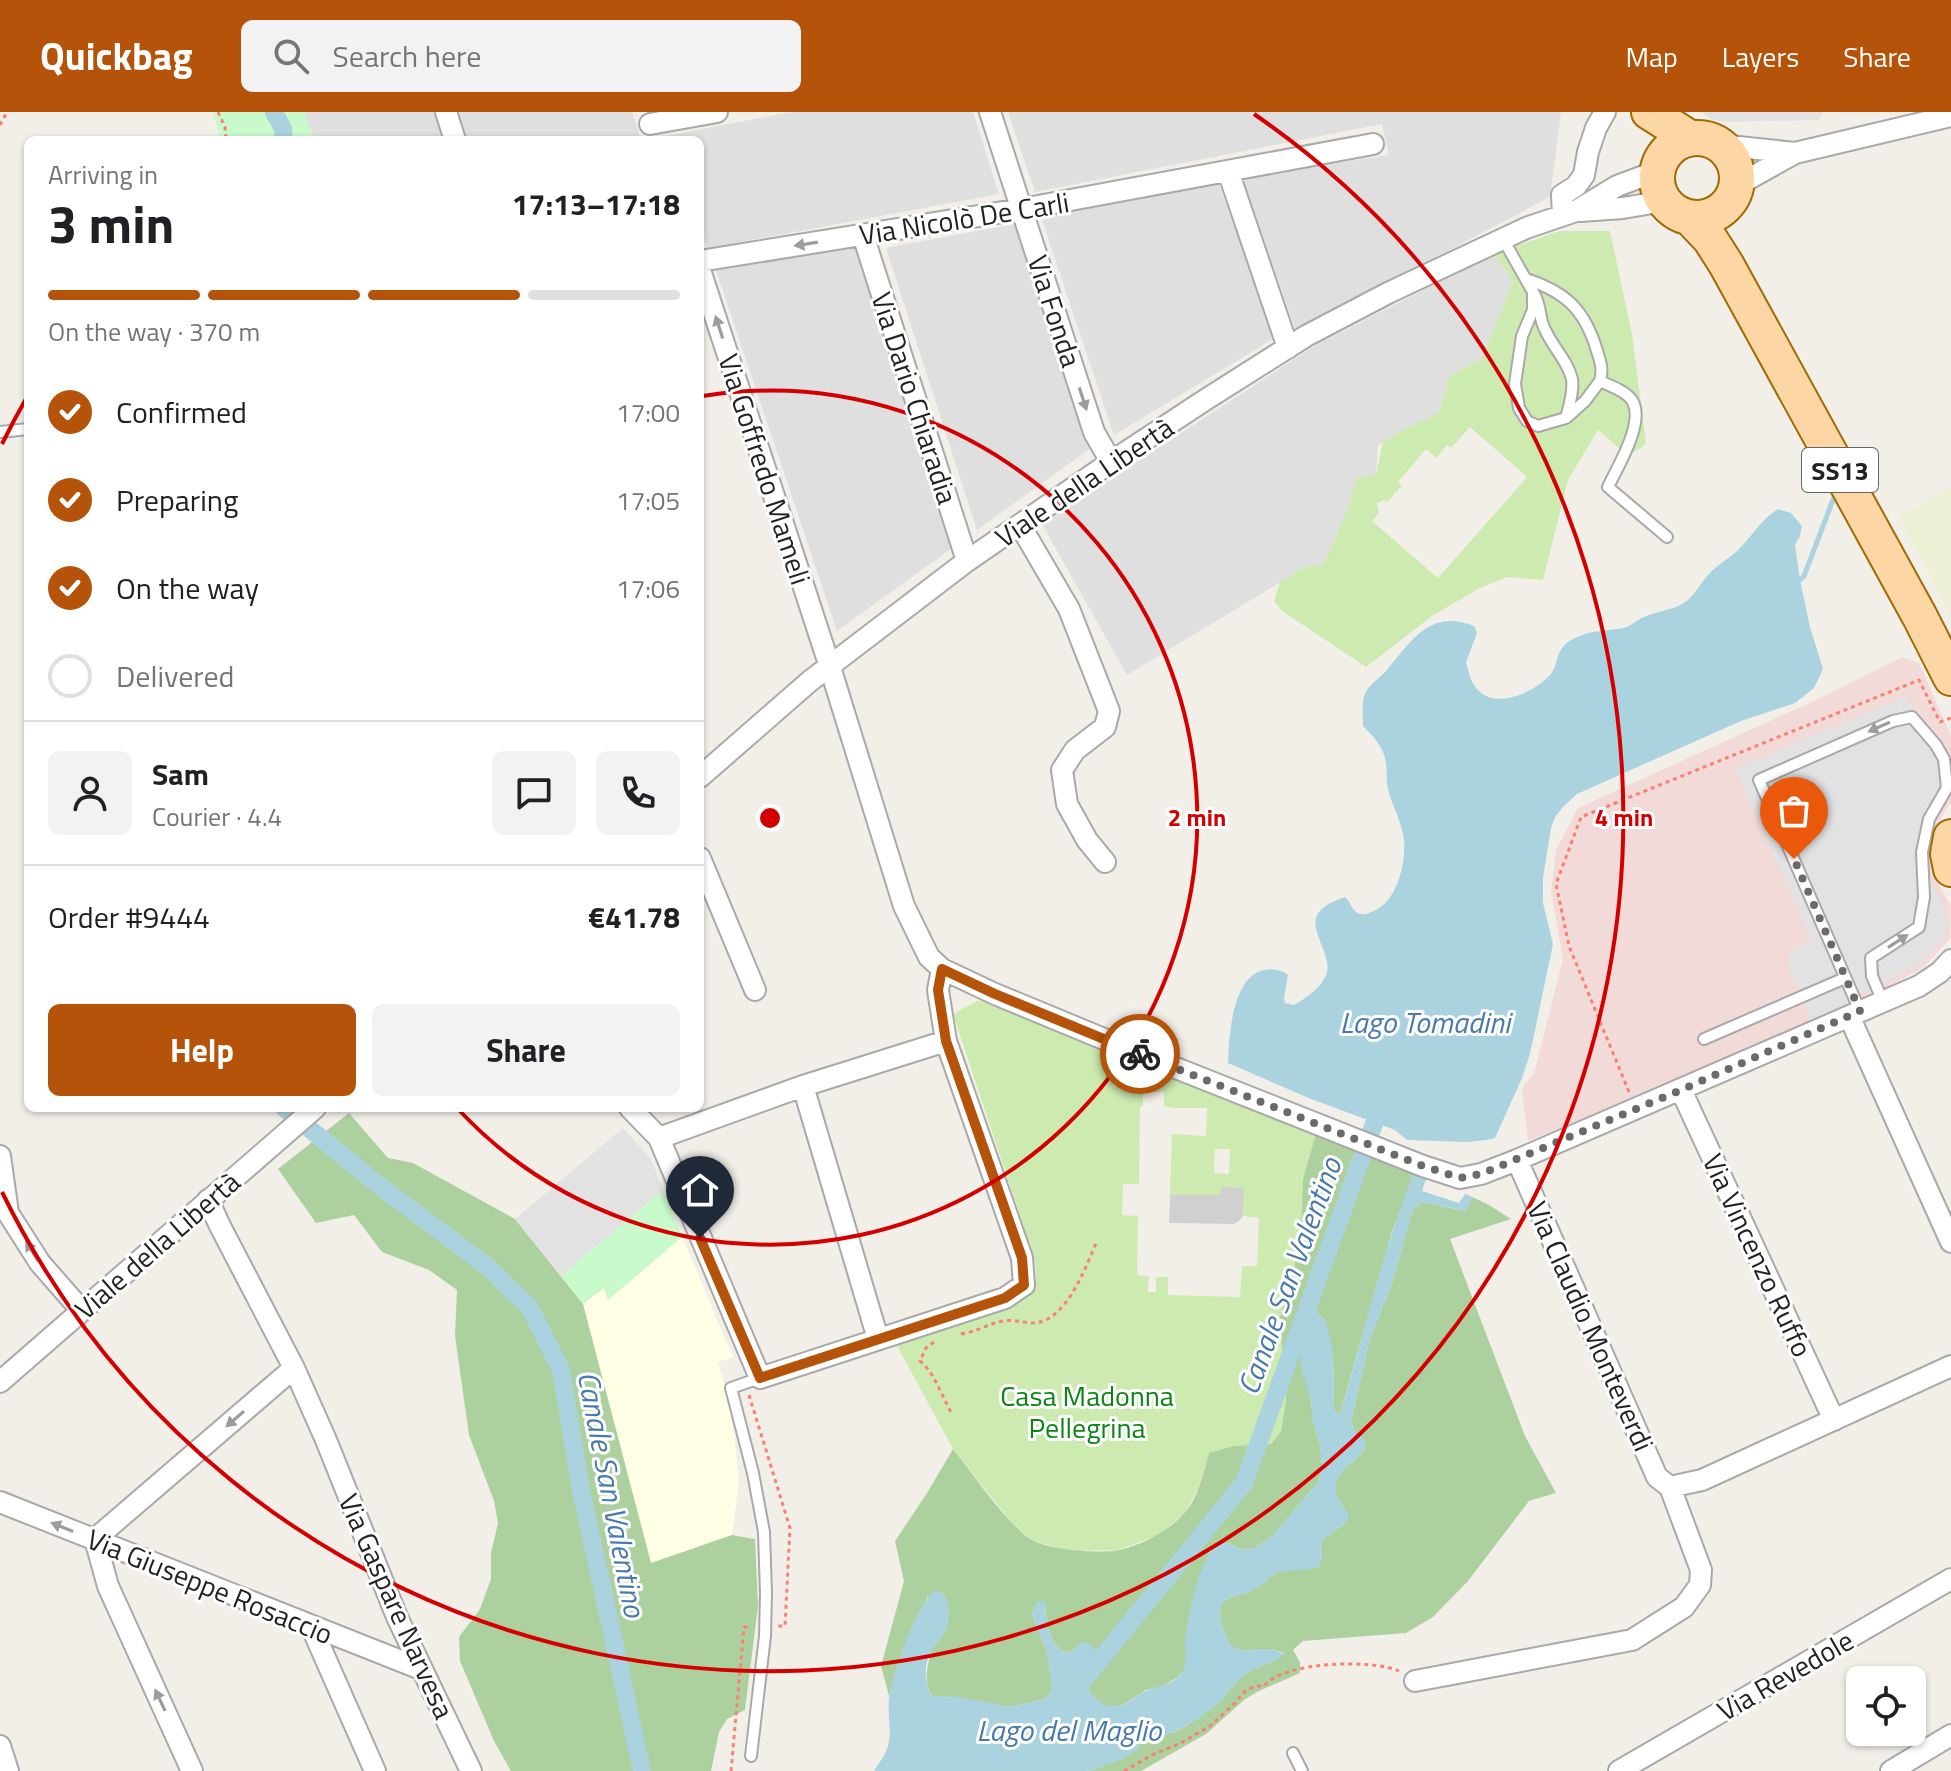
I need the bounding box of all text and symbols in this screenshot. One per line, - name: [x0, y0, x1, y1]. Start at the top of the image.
- search box: [241, 20, 801, 92]
- text: Quickbag: [40, 27, 193, 85]
- text: Search here: [333, 33, 481, 79]
- icon: search: [269, 34, 313, 78]
- text: Map: [1625, 35, 1678, 78]
- text: Layers: [1722, 35, 1799, 78]
- text: Share: [1843, 35, 1911, 78]
- text: Arriving in: [48, 155, 158, 194]
- street label: Via Nicolò De Carli: [856, 180, 1072, 256]
- text: 17:13–17:18: [512, 181, 680, 227]
- text: 3 min: [48, 184, 174, 263]
- one-way arrow: [794, 238, 819, 251]
- street label: Via Fonda: [1017, 249, 1093, 373]
- street label: Via Dario Chiaradia: [860, 286, 970, 510]
- text: On the way · 370 m: [48, 312, 260, 351]
- one-way arrow: [712, 315, 724, 339]
- street label: Via Goffredo Mameli: [707, 348, 823, 590]
- one-way arrow: [1078, 387, 1090, 411]
- text: Confirmed: [116, 389, 247, 435]
- icon: check: [48, 390, 92, 434]
- text: 17:00: [616, 393, 680, 432]
- street label: Viale della Libertà: [986, 406, 1182, 558]
- road number: SS13: [1802, 448, 1878, 492]
- text: Preparing: [116, 477, 238, 523]
- icon: check: [48, 478, 92, 522]
- text: 17:05: [616, 481, 680, 520]
- text: On the way: [116, 565, 259, 611]
- icon: check: [48, 566, 92, 610]
- text: 17:06: [616, 569, 680, 608]
- text: Delivered: [116, 653, 234, 699]
- one-way arrow: [1867, 721, 1891, 734]
- button: person: [48, 751, 132, 835]
- text: Sam: [152, 751, 209, 797]
- button: chat: [492, 751, 576, 835]
- button: phone: [596, 751, 680, 835]
- pin: [1760, 777, 1828, 859]
- icon: bag: [1772, 789, 1816, 833]
- text: Courier · 4.4: [152, 797, 282, 836]
- text: 2 min: [1168, 799, 1226, 835]
- text: 4 min: [1595, 799, 1653, 835]
- centre of rings: [756, 804, 784, 832]
- text: Order #9444: [48, 894, 210, 940]
- text: €41.78: [588, 894, 680, 940]
- one-way arrow: [1887, 935, 1909, 949]
- water label: Lago Tomadini: [1340, 999, 1514, 1045]
- button: Help: [48, 1004, 356, 1096]
- button: Share: [372, 1004, 680, 1096]
- courier: [1100, 1014, 1180, 1094]
- icon: bike: [1118, 1032, 1162, 1076]
- street label: Via Vincenzo Ruffo: [1692, 1146, 1824, 1364]
- water label: Canale San Valentino: [1225, 1150, 1354, 1401]
- pin: [666, 1156, 734, 1238]
- street label: Viale della Libertà: [65, 1161, 249, 1329]
- icon: home: [678, 1168, 722, 1212]
- street label: Via Claudio Monteverdi: [1517, 1194, 1665, 1458]
- one-way arrow: [26, 1240, 40, 1262]
- water label: Canale San Valentino: [566, 1367, 659, 1622]
- park label: Casa Madonna Pellegrina: [1000, 1374, 1174, 1449]
- one-way arrow: [225, 1410, 245, 1427]
- street label: Via Gaspare Narvesa: [328, 1487, 466, 1725]
- street label: Via Giuseppe Rosaccio: [81, 1517, 339, 1655]
- one-way arrow: [50, 1520, 74, 1533]
- street label: Via Revedole: [1709, 1619, 1861, 1731]
- map controls: [1846, 1666, 1926, 1746]
- button: locate: [1846, 1666, 1926, 1746]
- one-way arrow: [153, 1688, 167, 1712]
- water label: Lago del Maglio: [977, 1707, 1163, 1753]

